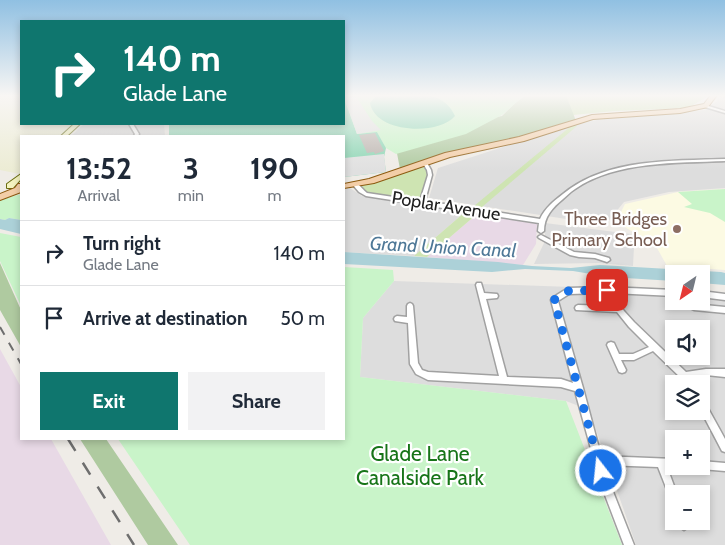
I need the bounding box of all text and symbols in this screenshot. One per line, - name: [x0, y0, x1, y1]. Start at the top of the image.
- text: 140 m: [123, 37, 221, 80]
- icon: right: [40, 40, 105, 105]
- text: Glade Lane: [123, 80, 227, 107]
- text: 13:52: [66, 150, 132, 187]
- text: 3: [183, 150, 199, 187]
- text: 190: [250, 150, 299, 187]
- text: Arrival: [78, 186, 120, 205]
- text: min: [178, 186, 204, 205]
- text: m: [267, 186, 282, 205]
- street label: Poplar Avenue: [390, 187, 502, 225]
- place label: Three Bridges Primary School: [552, 208, 668, 251]
- marker: Three Bridges Primary School: [671, 223, 683, 235]
- text: Turn right: [83, 232, 161, 255]
- water label: Grand Union Canal: [369, 232, 517, 262]
- icon: right: [40, 239, 68, 267]
- text: 140 m: [274, 242, 325, 265]
- text: Glade Lane: [83, 255, 159, 274]
- north arrow: [665, 265, 710, 310]
- map controls: [665, 265, 710, 530]
- pin: [586, 269, 628, 311]
- icon: arrive: [593, 276, 621, 304]
- icon: arrive: [40, 304, 68, 332]
- text: Arrive at destination: [83, 307, 247, 330]
- text: 50 m: [281, 307, 325, 330]
- button: sound: [665, 320, 710, 365]
- button: Exit: [40, 372, 178, 430]
- button: Share: [188, 372, 325, 430]
- button: layers: [665, 375, 710, 420]
- button: +: [665, 430, 710, 475]
- park label: Glade Lane Canalside Park: [356, 441, 485, 490]
- position arrow: [574, 444, 626, 496]
- button: −: [665, 485, 710, 530]

